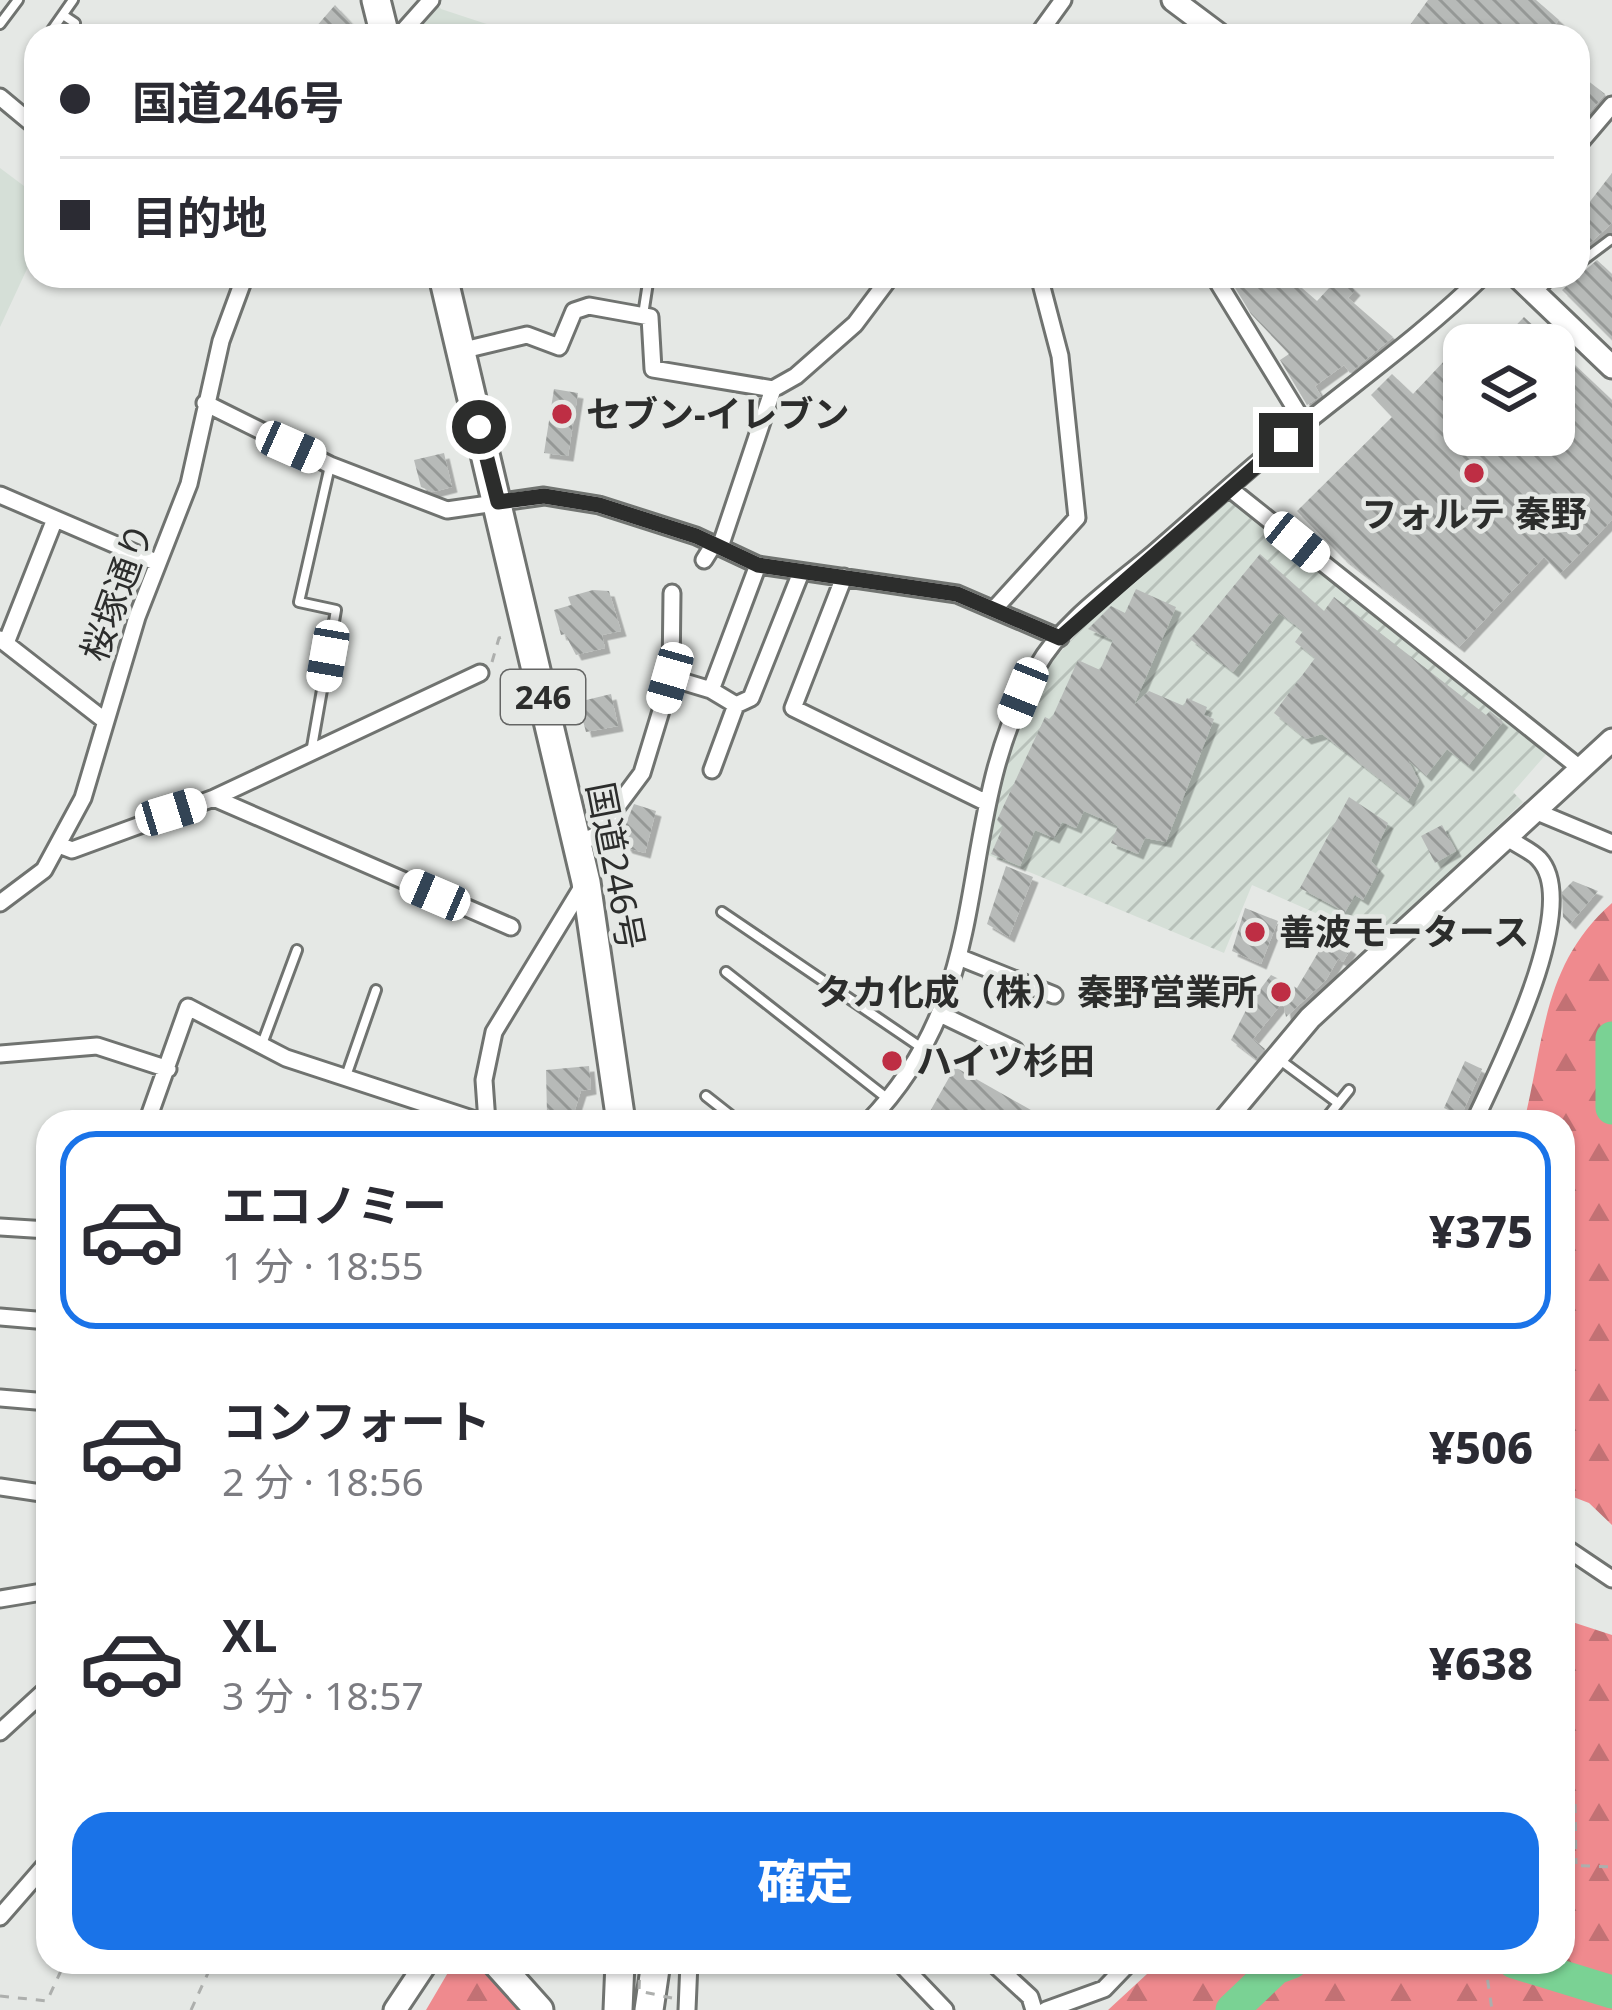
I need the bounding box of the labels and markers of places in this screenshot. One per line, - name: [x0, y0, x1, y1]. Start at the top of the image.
- place label: セブン-イレブン: [586, 389, 850, 438]
- marker: セブン-イレブン: [549, 401, 575, 427]
- marker: フォルテ 秦野: [1461, 460, 1487, 486]
- place label: フォルテ 秦野: [1361, 489, 1587, 538]
- place label: 善波モータース: [1279, 907, 1529, 956]
- marker: 善波モータース: [1242, 919, 1268, 945]
- place label: タカ化成（株） 秦野営業所: [816, 967, 1257, 1016]
- marker: タカ化成（株） 秦野営業所: [1268, 979, 1294, 1005]
- place label: ハイツ杉田: [916, 1036, 1095, 1085]
- marker: ハイツ杉田: [879, 1048, 905, 1074]

